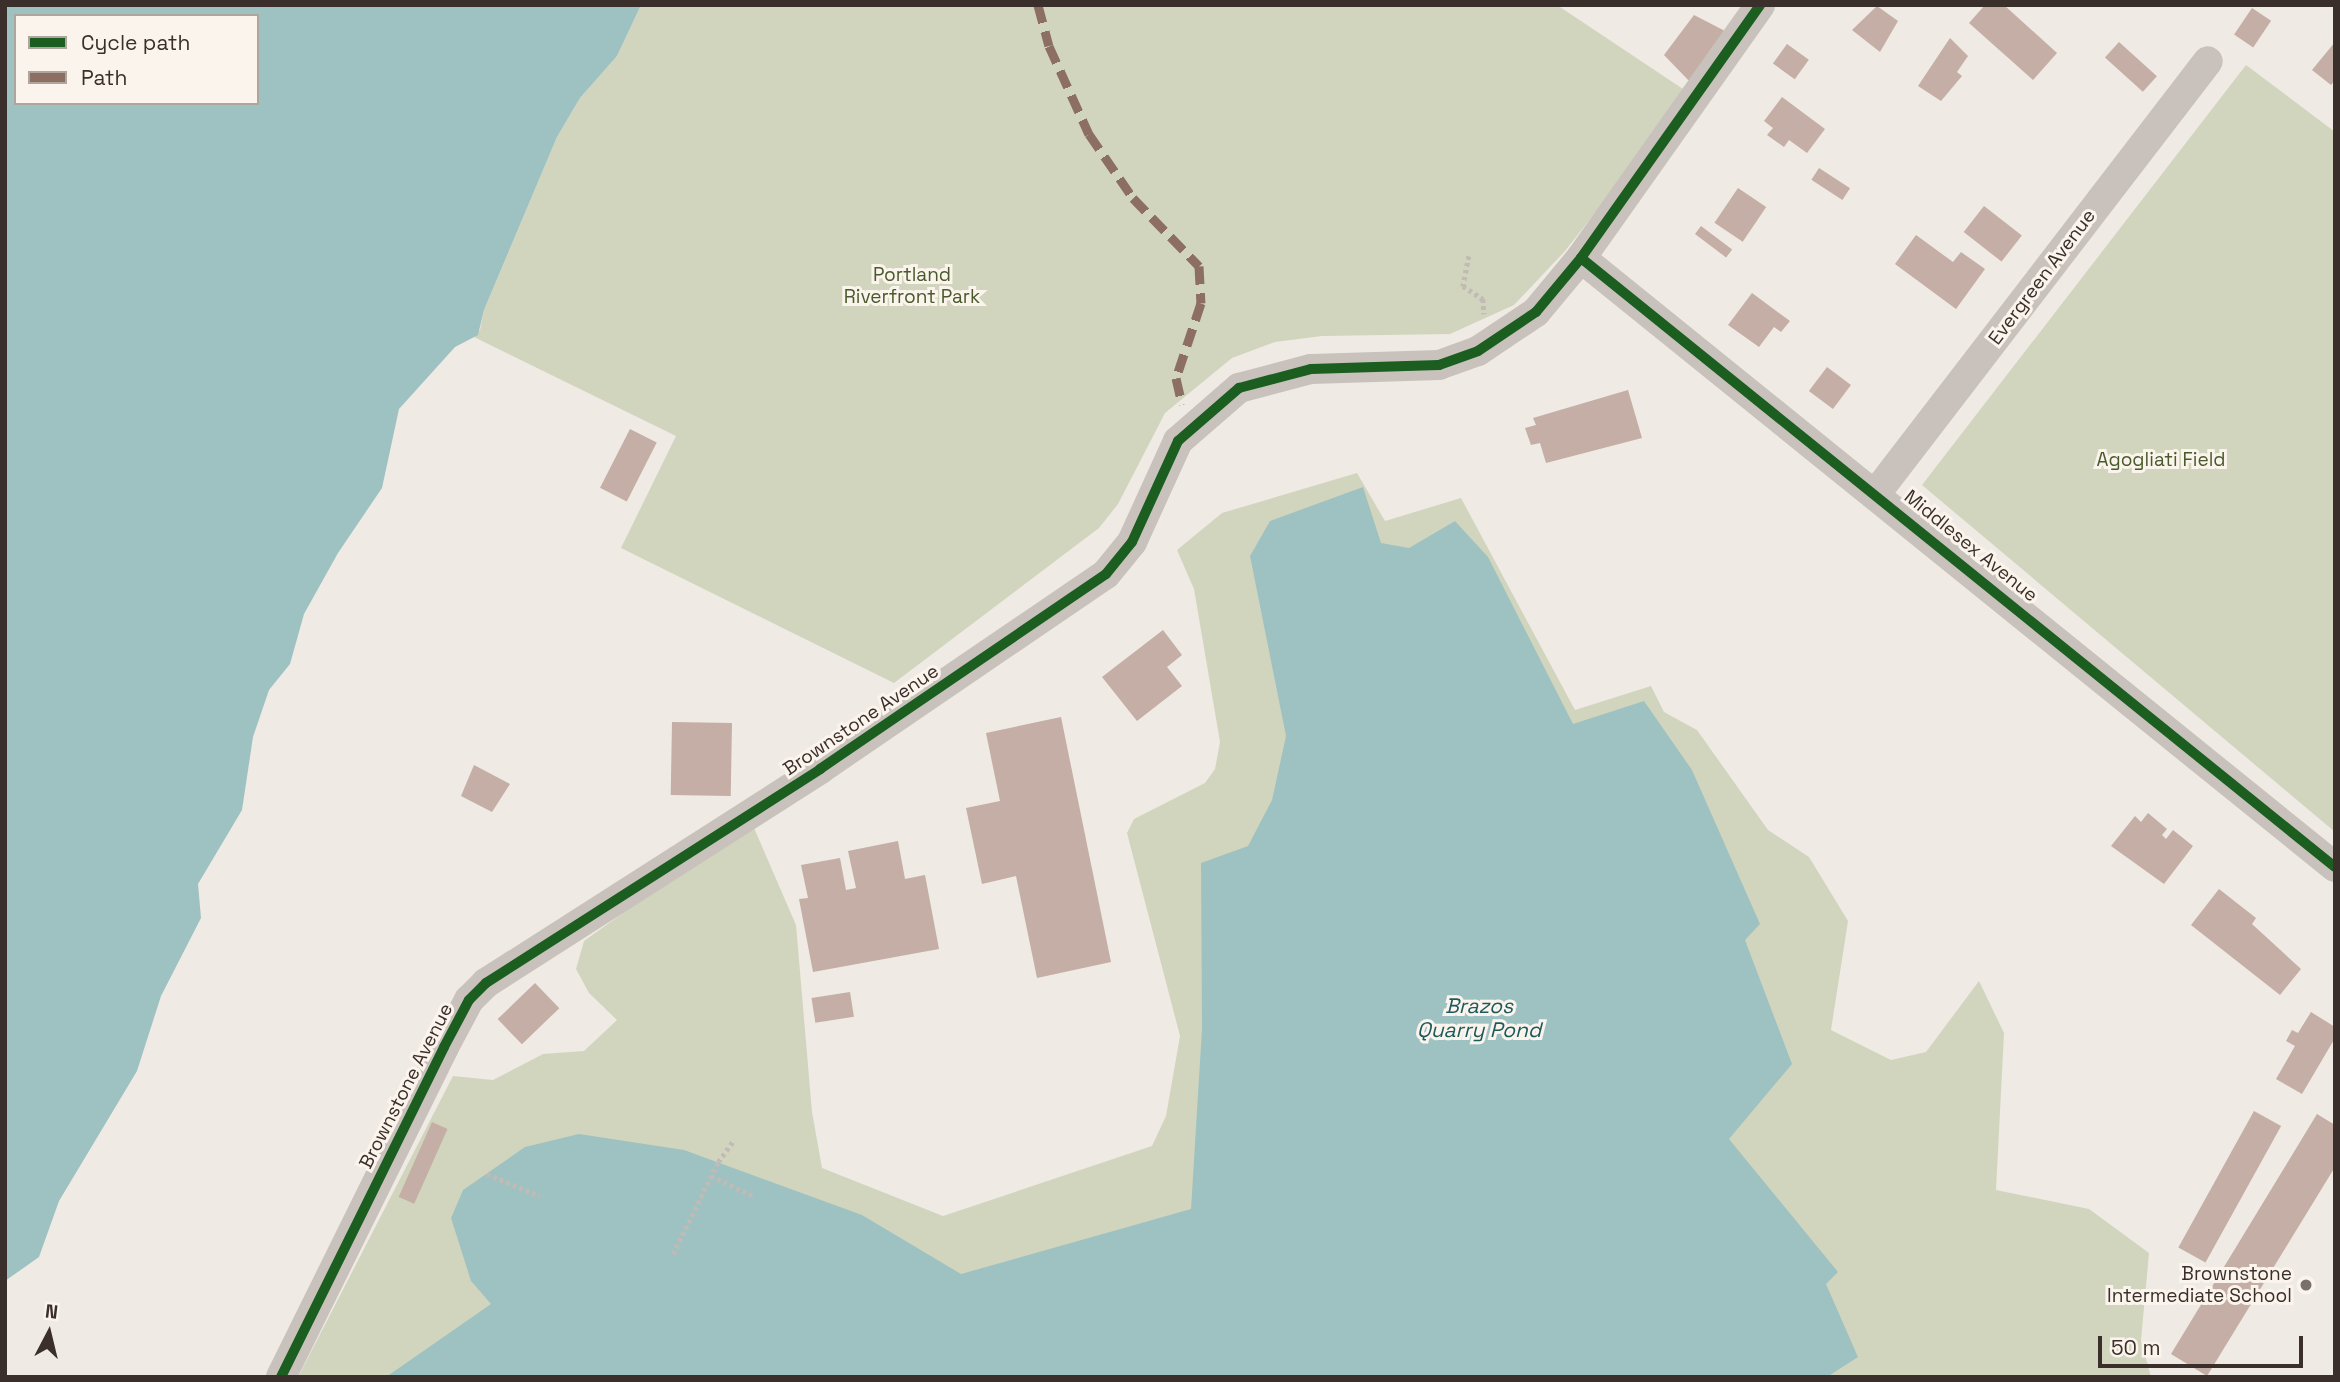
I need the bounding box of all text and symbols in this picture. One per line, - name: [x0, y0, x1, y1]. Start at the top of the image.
- legend: [14, 14, 259, 105]
- text: Cycle path: [81, 29, 190, 56]
- text: Path: [81, 64, 127, 91]
- street label: Evergreen Avenue: [1984, 205, 2100, 349]
- park label: Portland Riverfront Park: [844, 264, 980, 308]
- park label: Agogliati Field: [2096, 449, 2226, 471]
- street label: Middlesex Avenue: [1900, 485, 2042, 607]
- street label: Brownstone Avenue: [779, 659, 943, 781]
- water label: Brazos Quarry Pond: [1417, 993, 1541, 1043]
- street label: Brownstone Avenue: [354, 999, 458, 1173]
- place label: Brownstone Intermediate School: [2107, 1263, 2292, 1307]
- marker: Brownstone Intermediate School: [2298, 1277, 2314, 1293]
- north arrow: [14, 1298, 84, 1368]
- text: N: [44, 1298, 59, 1325]
- scale bar: [2102, 1322, 2307, 1366]
- text: 50 m: [2111, 1334, 2161, 1361]

